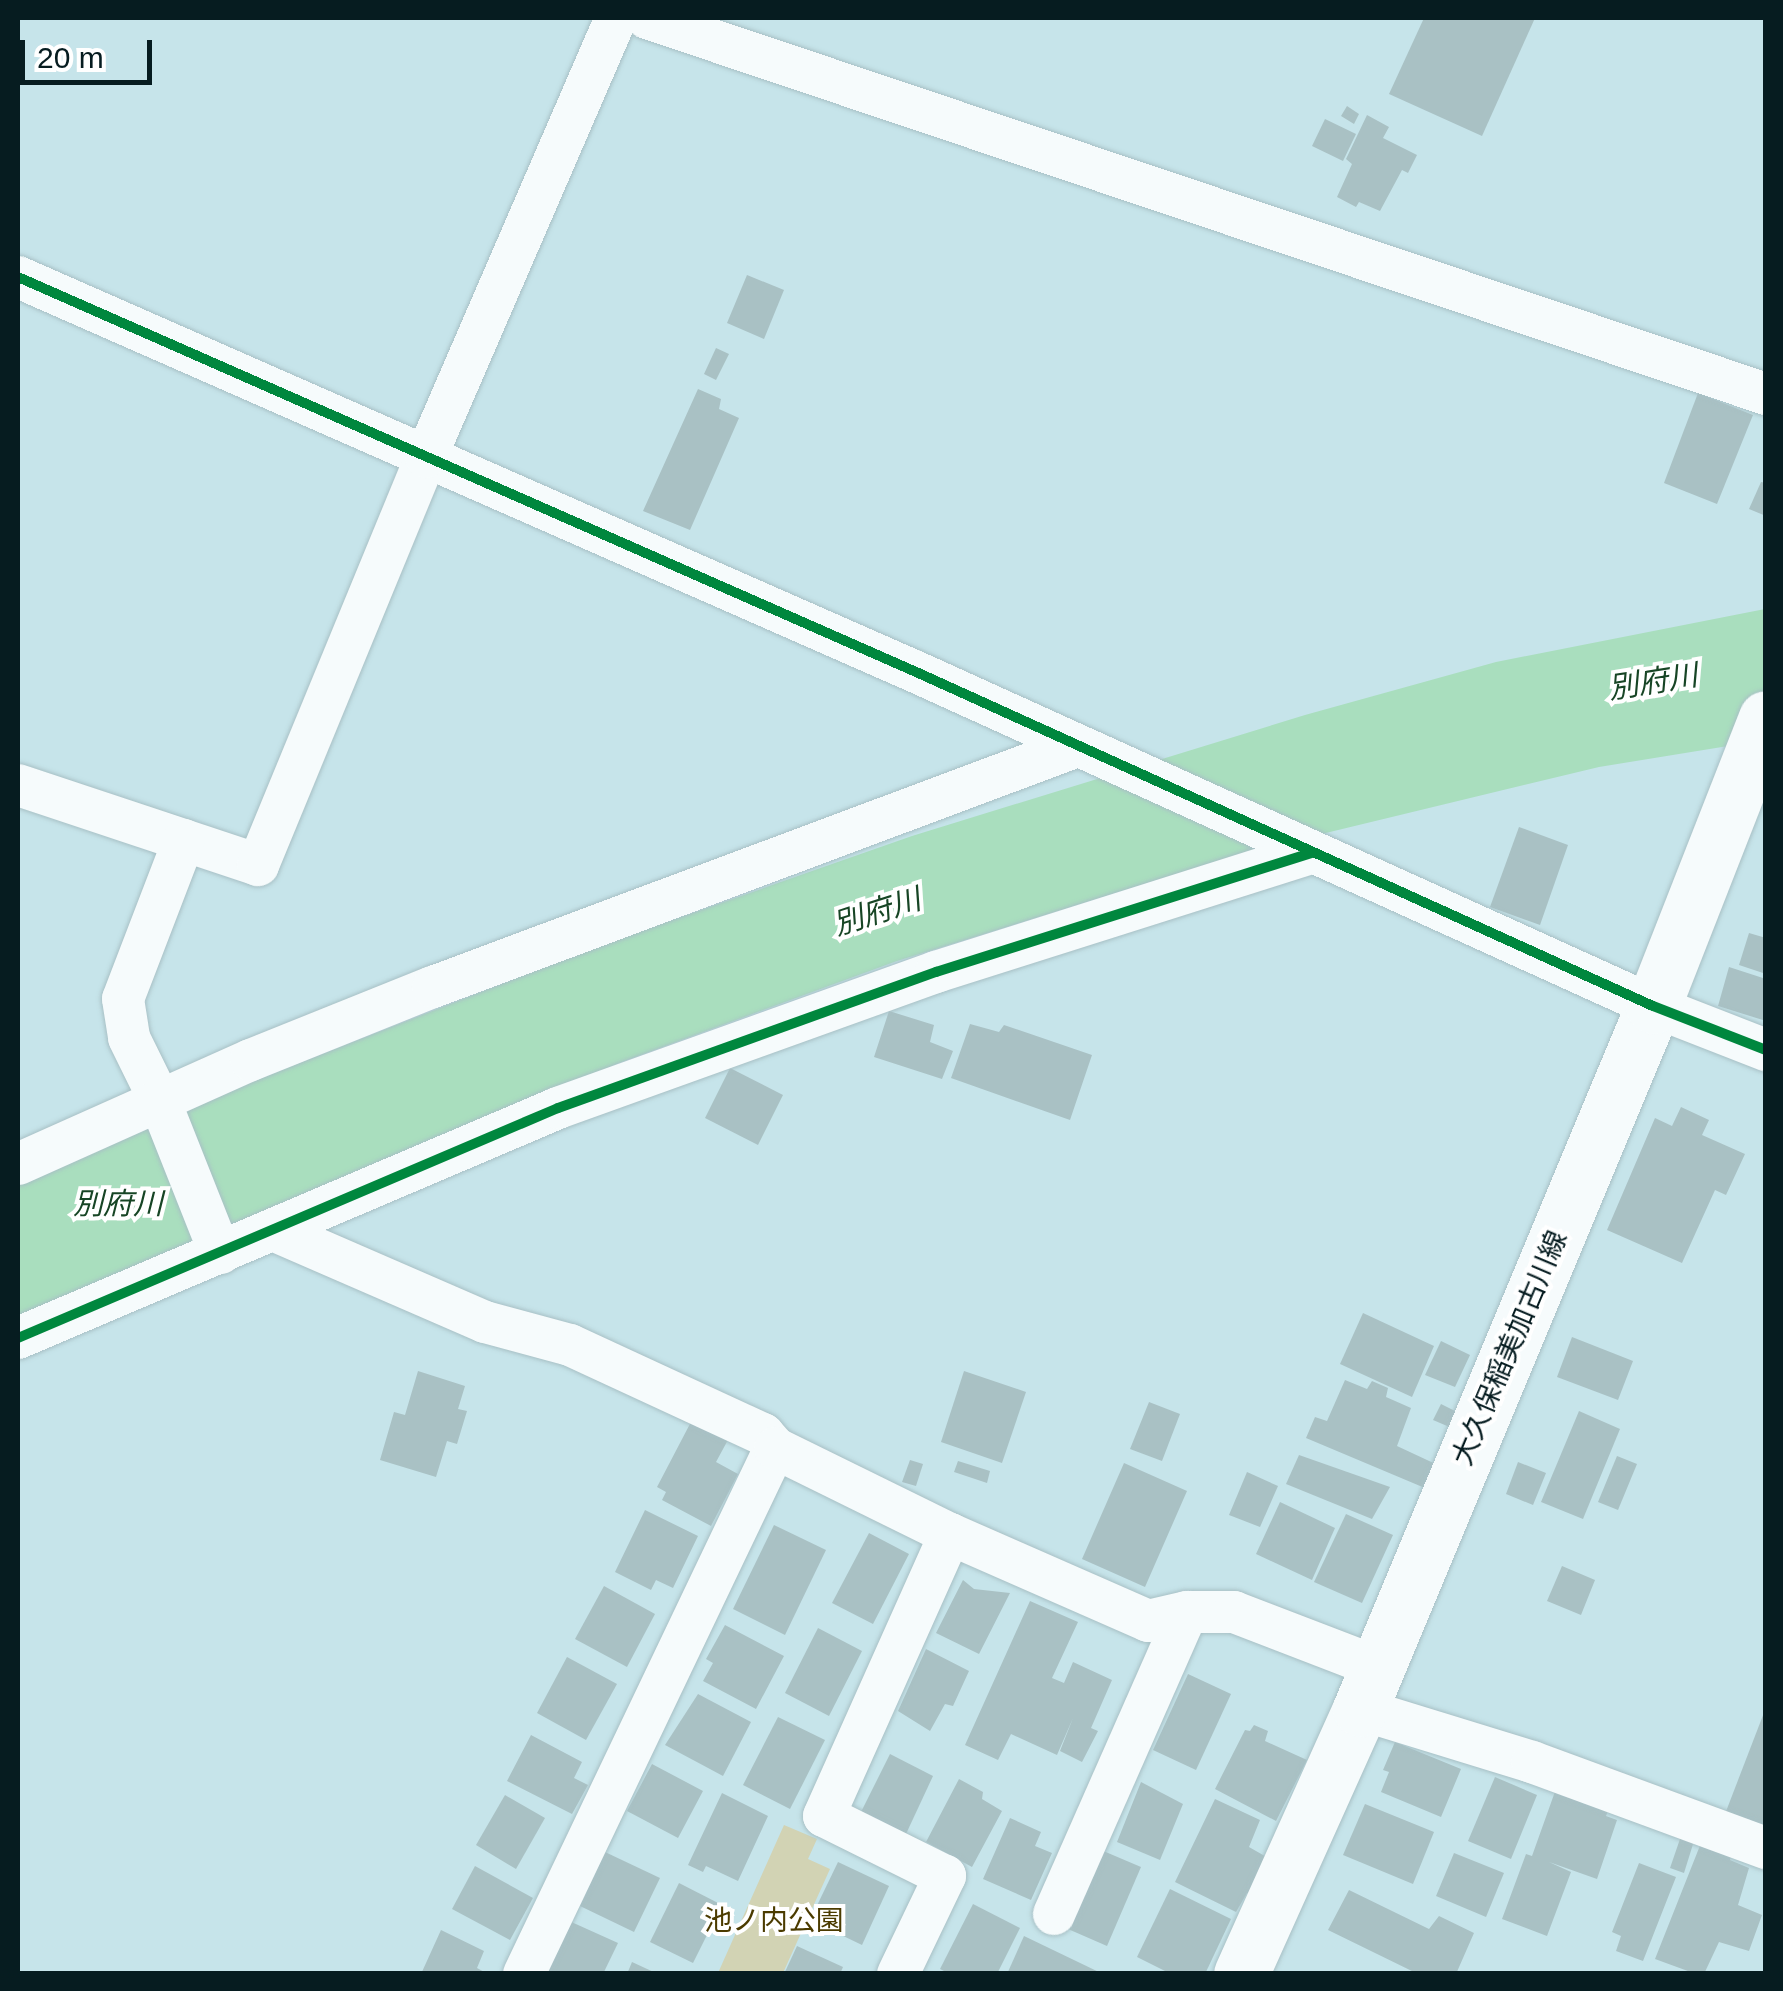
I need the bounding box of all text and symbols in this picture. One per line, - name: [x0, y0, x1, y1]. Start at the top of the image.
- scale bar: [25, 20, 158, 82]
- text: 20 m: [37, 41, 104, 74]
- water label: 別府川: [1606, 657, 1700, 707]
- water label: 別府川: [829, 881, 925, 943]
- water label: 別府川: [73, 1186, 163, 1222]
- street label: 大久保稲美加古川線: [1445, 1225, 1575, 1471]
- park label: 池ノ内公園: [704, 1904, 844, 1938]

